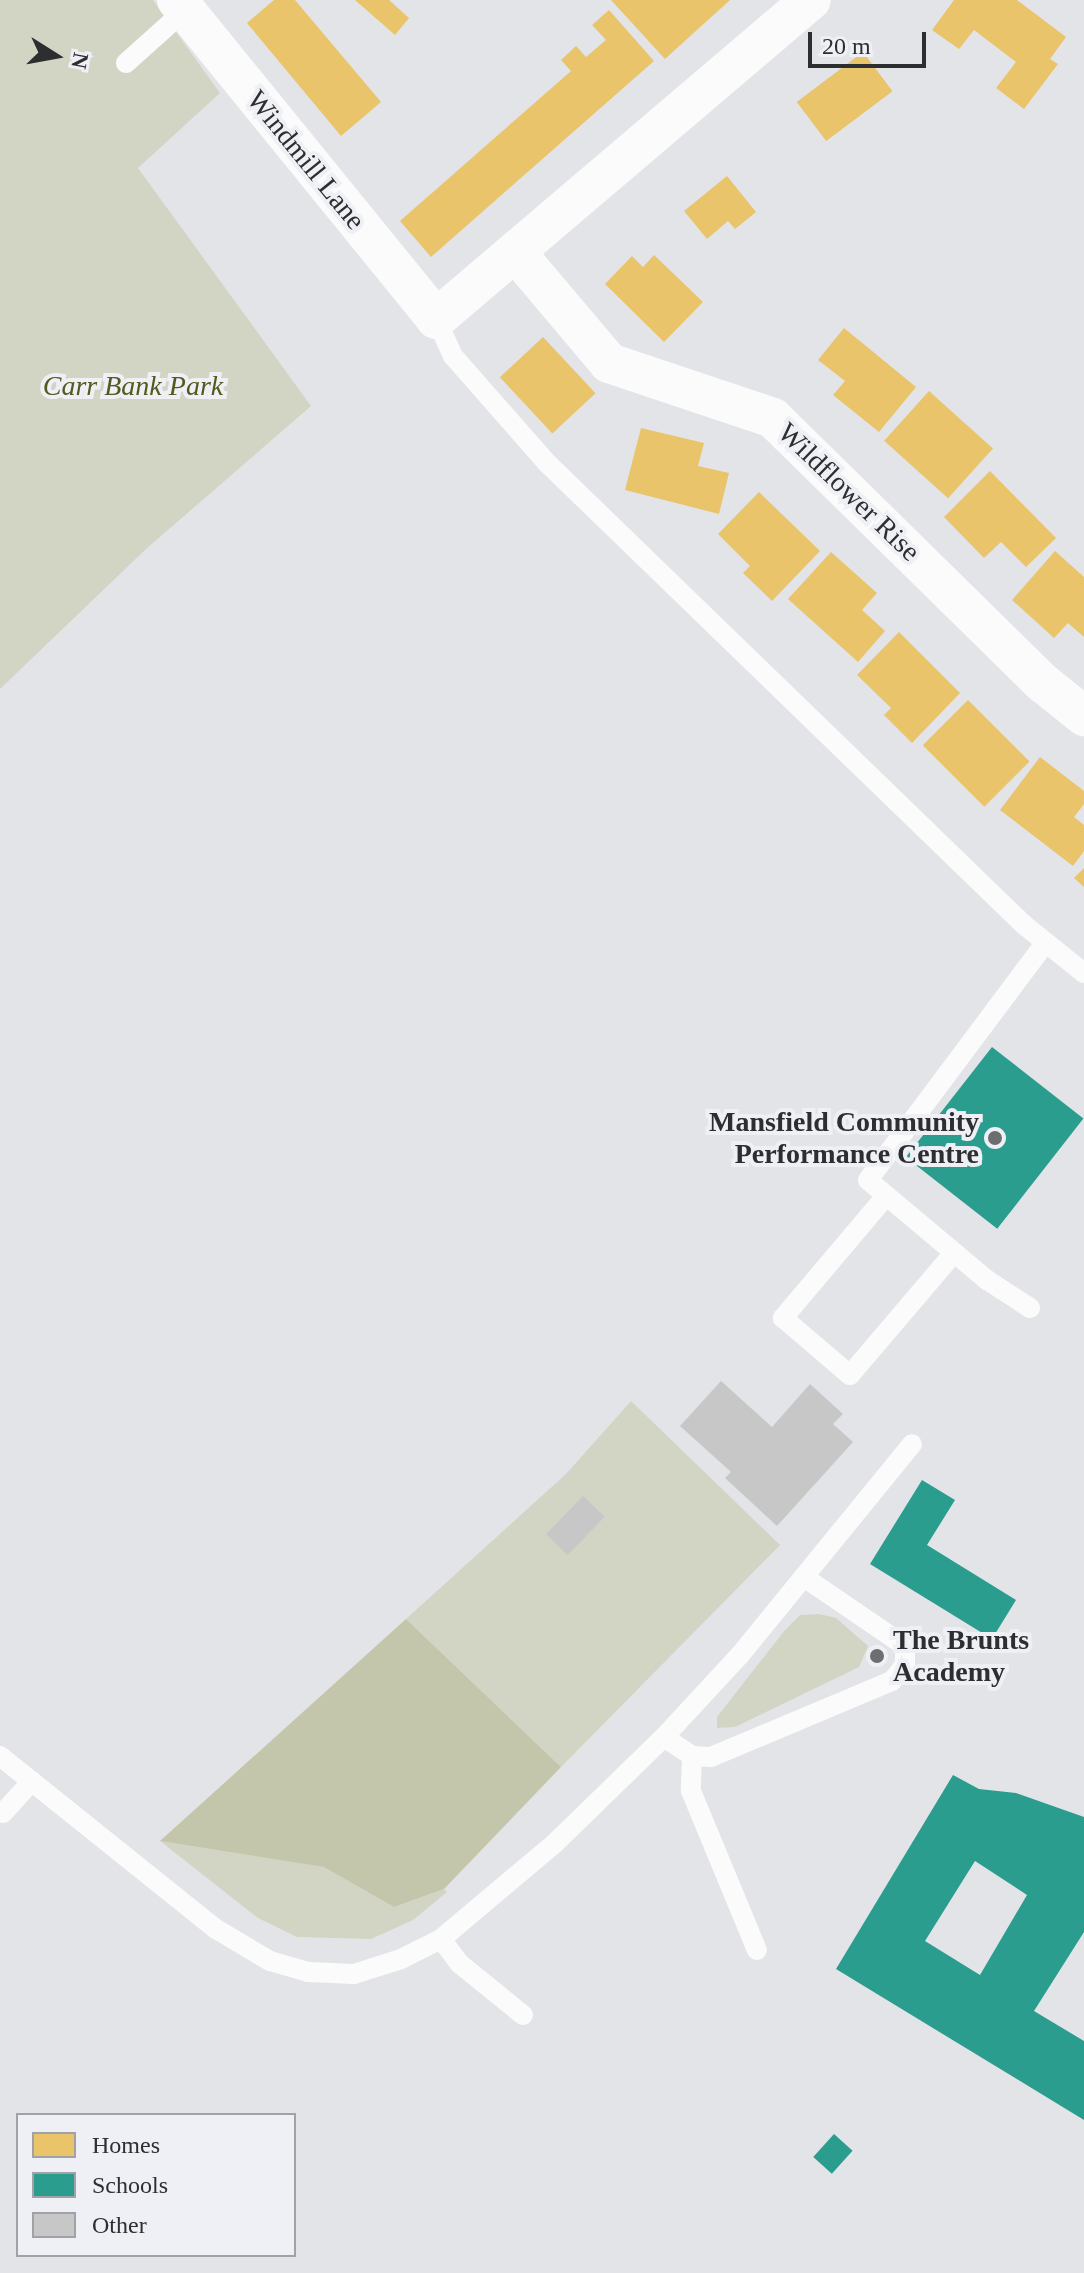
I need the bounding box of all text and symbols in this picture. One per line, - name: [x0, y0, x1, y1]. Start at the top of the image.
- north arrow: [16, 16, 96, 96]
- scale bar: [812, 16, 930, 66]
- text: 20 m: [822, 33, 871, 59]
- text: N: [66, 50, 94, 71]
- street label: Windmill Lane: [240, 84, 372, 236]
- park label: Carr Bank Park: [43, 369, 223, 403]
- street label: Wildflower Rise: [771, 416, 927, 568]
- place label: Mansfield Community Performance Centre: [709, 1105, 979, 1171]
- marker: Mansfield Community Performance Centre: [986, 1129, 1004, 1147]
- place label: The Brunts Academy: [893, 1623, 1029, 1689]
- marker: The Brunts Academy: [868, 1647, 886, 1665]
- legend: [16, 2113, 296, 2257]
- text: Homes: [92, 2132, 160, 2158]
- text: Schools: [92, 2172, 168, 2198]
- text: Other: [92, 2212, 147, 2238]

